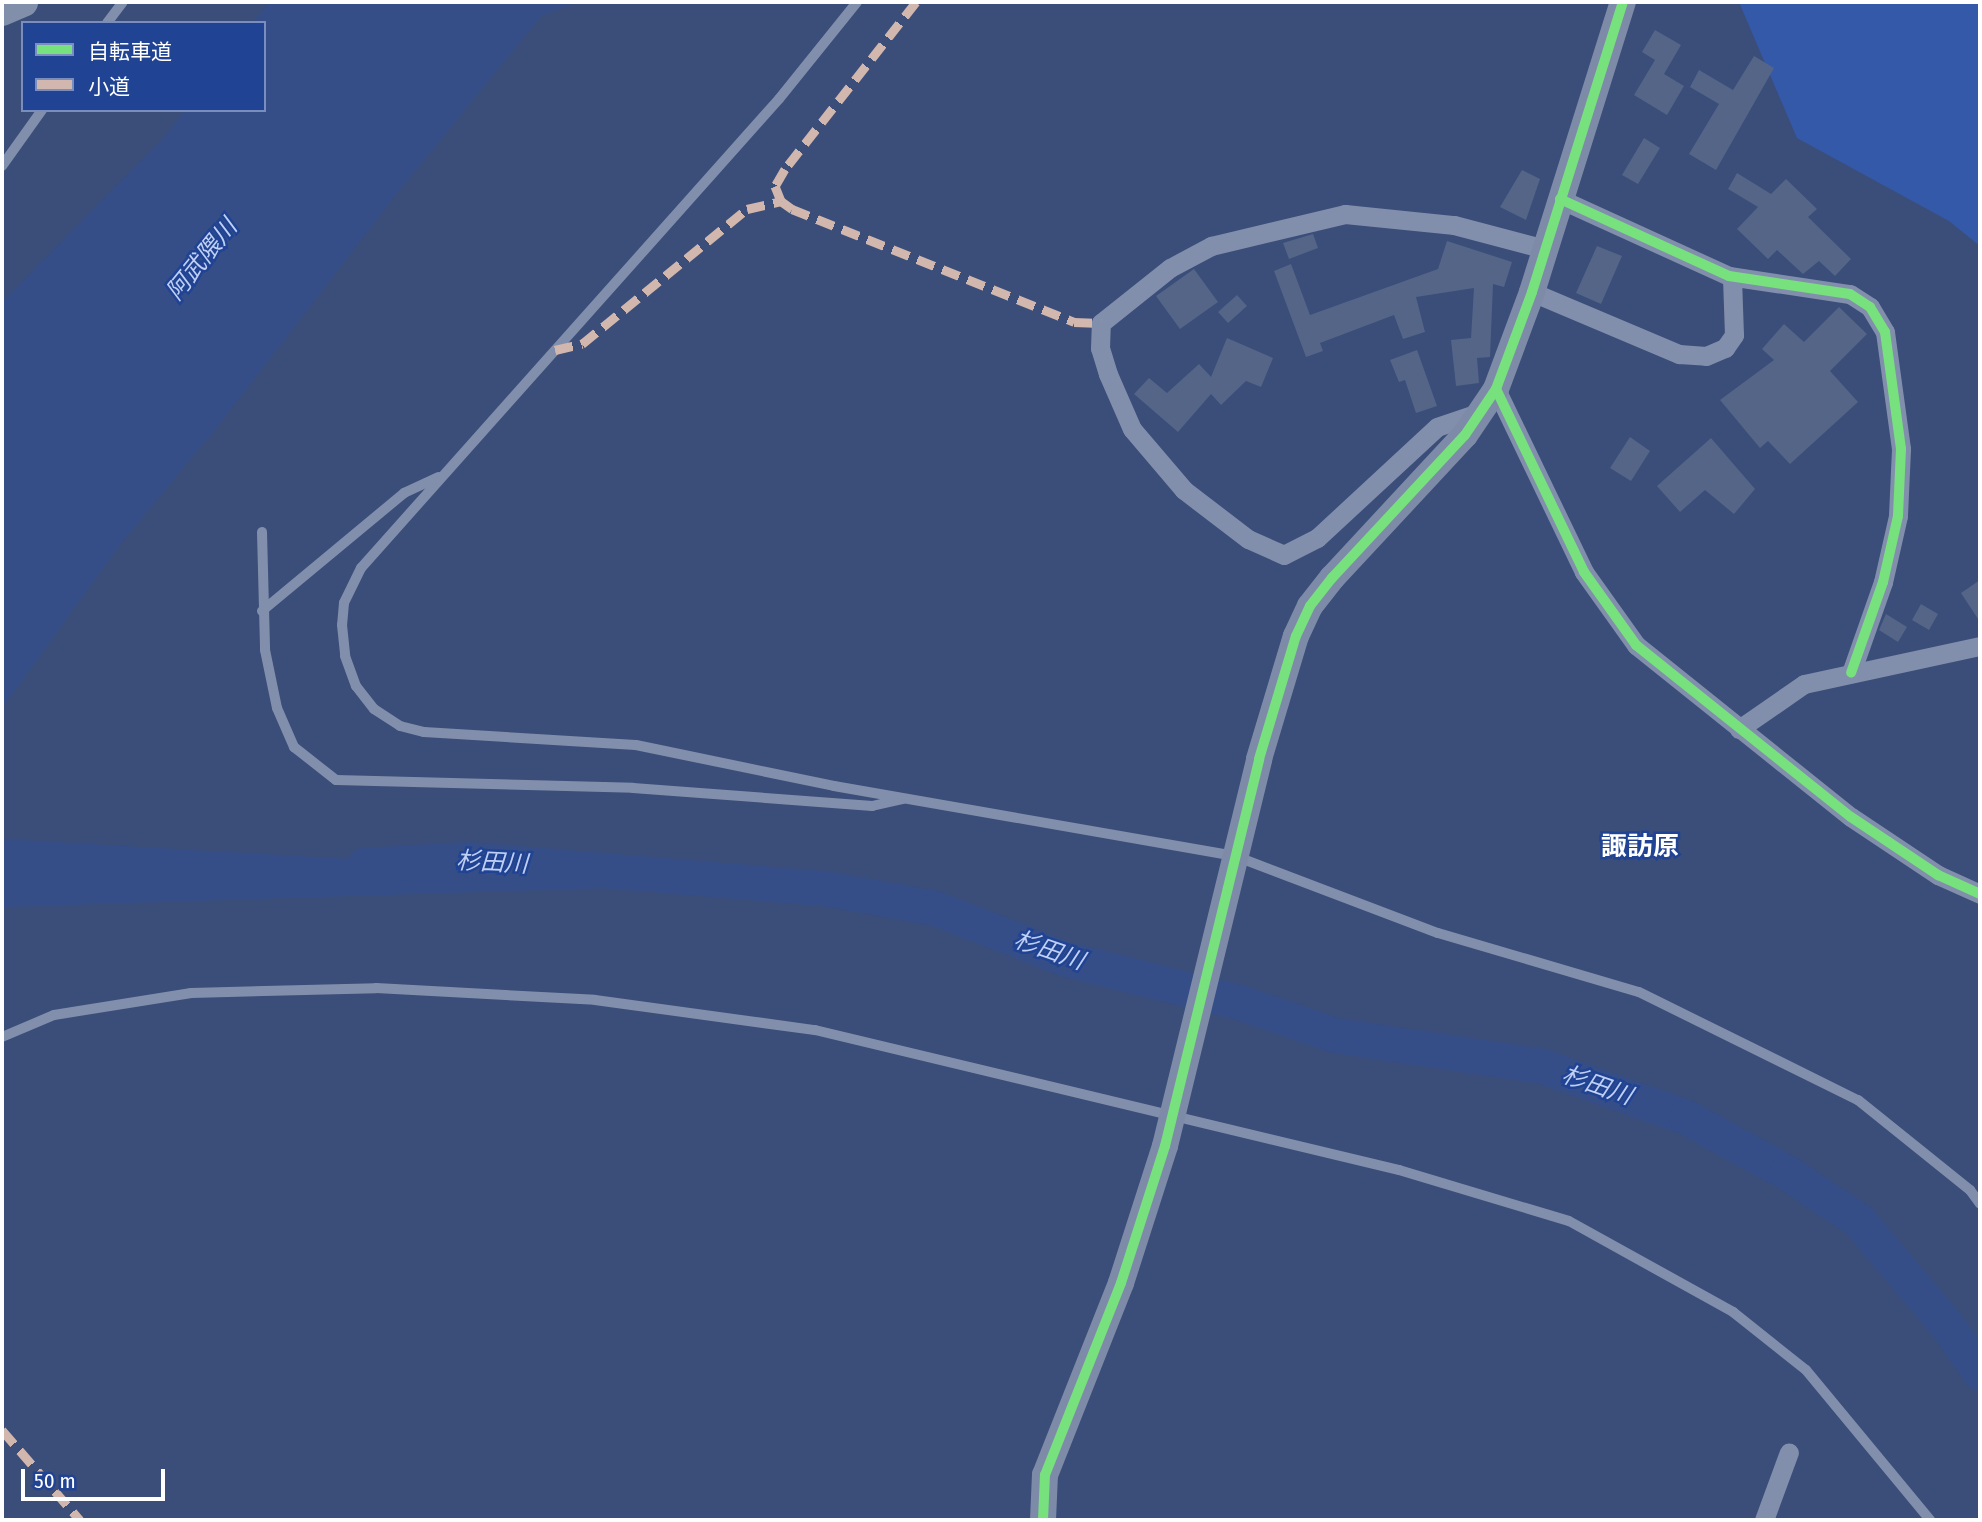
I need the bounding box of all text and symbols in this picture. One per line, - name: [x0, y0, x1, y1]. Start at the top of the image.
- legend: [21, 21, 266, 112]
- text: 自転車道: [88, 39, 172, 65]
- text: 小道: [88, 74, 130, 100]
- water label: 阿武隈川: [161, 214, 243, 306]
- district label: 諏訪原: [1601, 831, 1679, 863]
- water label: 杉田川: [455, 847, 529, 879]
- water label: 杉田川: [1010, 926, 1088, 976]
- water label: 杉田川: [1558, 1061, 1636, 1111]
- scale bar: [24, 1456, 168, 1500]
- text: 50 m: [34, 1468, 76, 1494]

